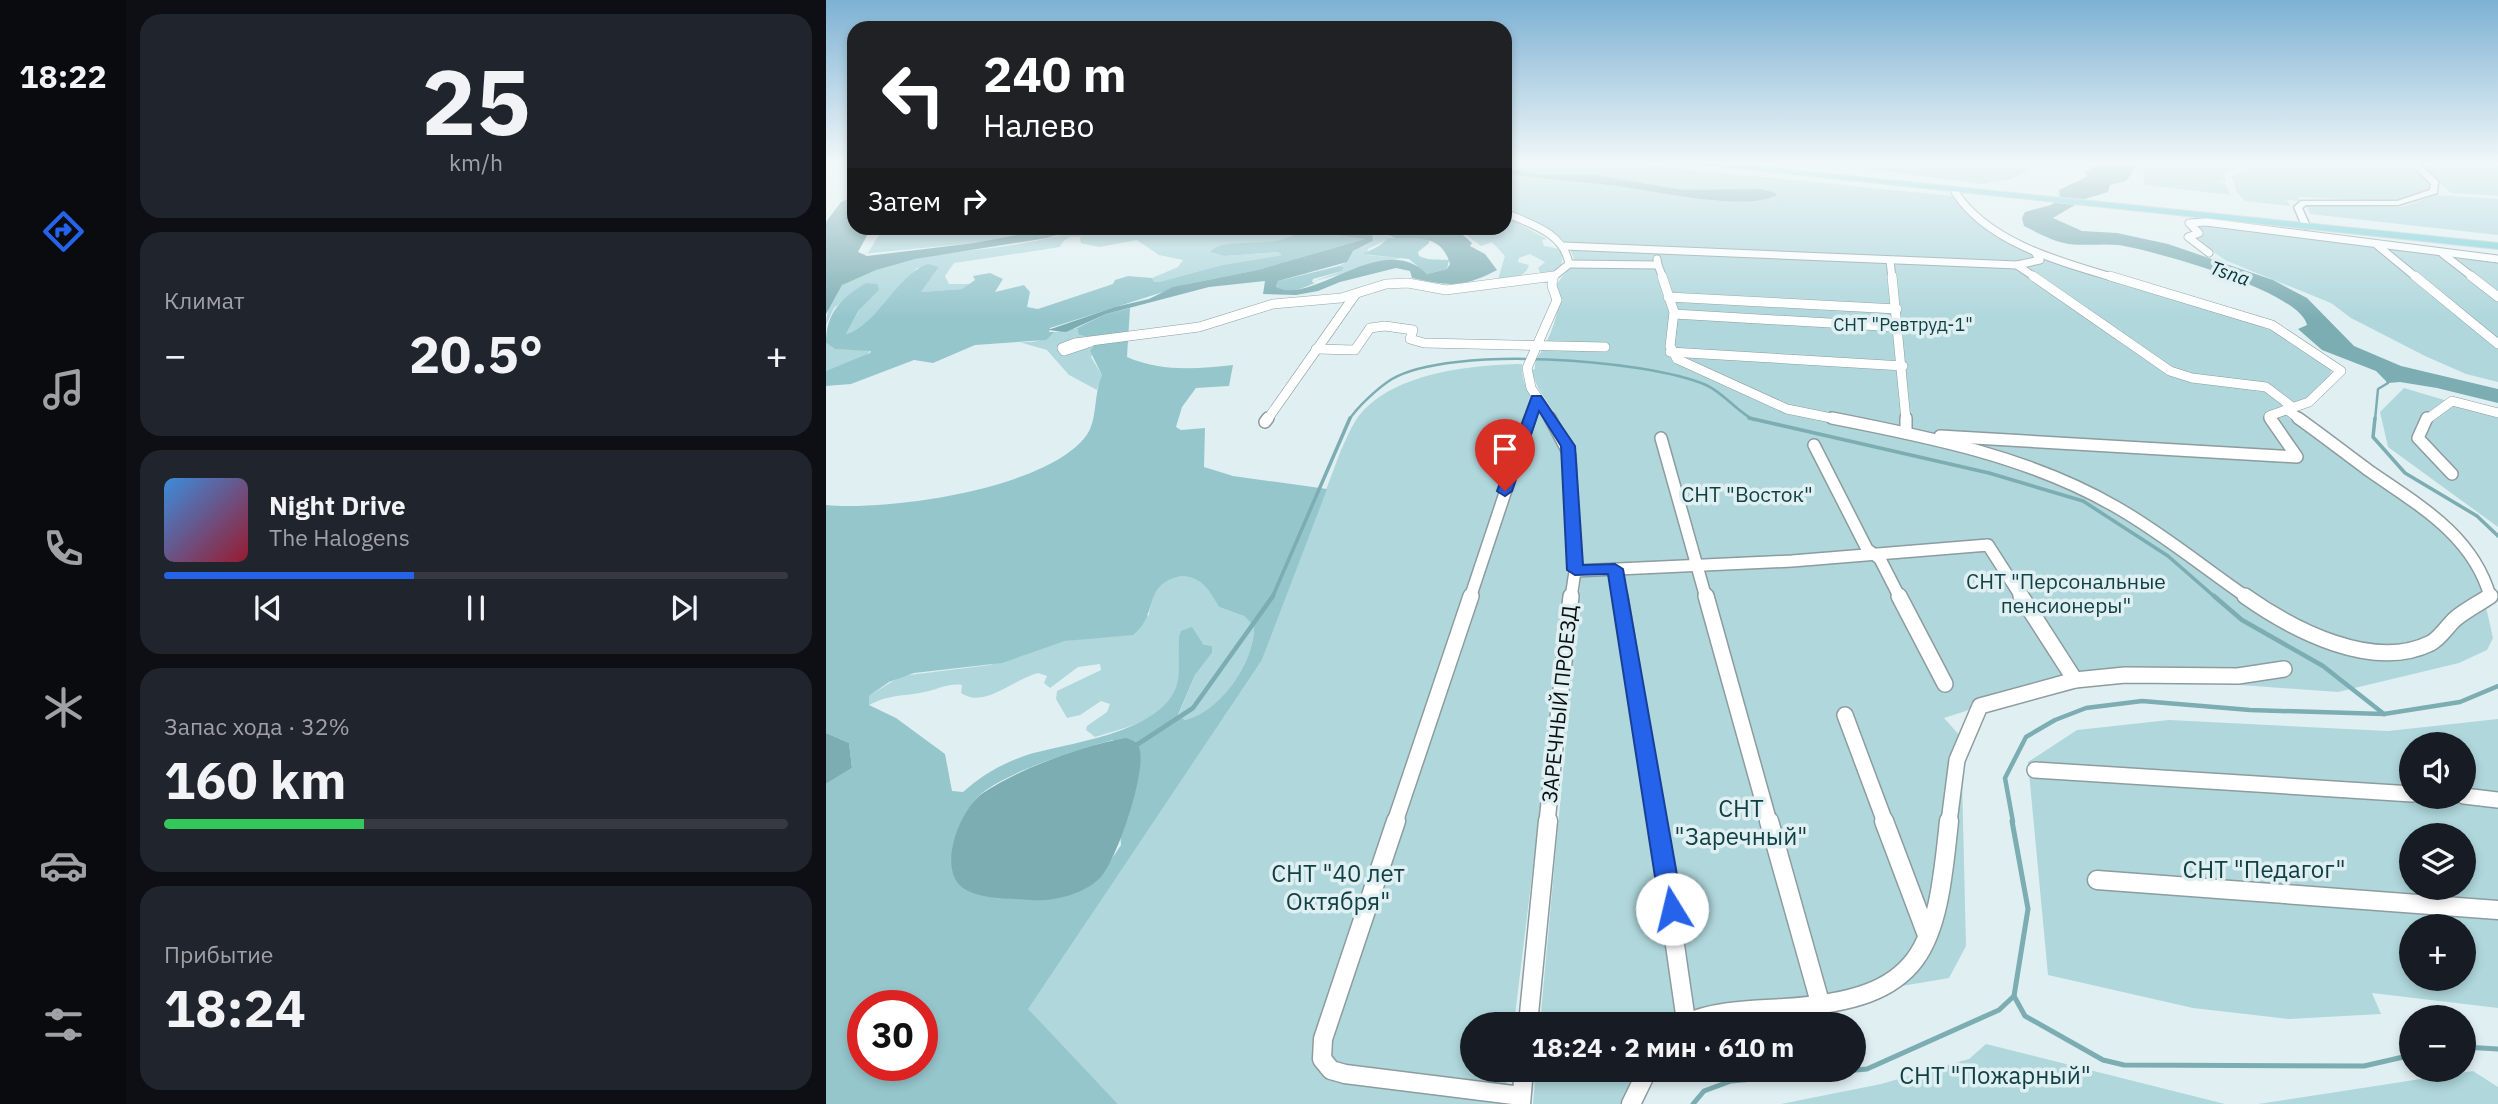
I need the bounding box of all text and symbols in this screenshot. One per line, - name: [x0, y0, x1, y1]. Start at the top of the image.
- text: 25: [421, 42, 531, 160]
- text: 240 m: [983, 42, 1127, 105]
- icon: left: [868, 49, 959, 140]
- text: 18:22: [19, 55, 107, 97]
- text: Налево: [983, 104, 1094, 146]
- text: km/h: [449, 147, 503, 177]
- icon: right: [955, 182, 993, 220]
- text: Затем: [868, 184, 941, 218]
- icon: directions: [39, 207, 88, 256]
- water label: Tsna: [2207, 255, 2253, 291]
- text: Климат: [164, 285, 245, 315]
- park label: СНТ "Ревтруд-1": [1833, 313, 1973, 336]
- text: 20.5°: [409, 320, 543, 387]
- text: −: [164, 330, 187, 379]
- text: +: [765, 330, 788, 379]
- icon: music: [39, 365, 88, 414]
- pin: [1475, 419, 1535, 491]
- icon: arrive: [1486, 430, 1524, 468]
- park label: СНТ "Восток": [1681, 480, 1813, 508]
- text: Night Drive: [269, 488, 406, 522]
- text: The Halogens: [269, 522, 410, 552]
- icon: phone: [39, 524, 88, 573]
- park label: СНТ "Персональные пенсионеры": [1966, 567, 2166, 619]
- icon: previous: [249, 589, 287, 627]
- icon: pause: [457, 589, 495, 627]
- icon: next: [665, 589, 703, 627]
- street label: ЗАРЕЧНЫЙ ПРОЕЗД: [1535, 603, 1583, 804]
- icon: climate: [39, 683, 88, 732]
- text: Запас хода · 32%: [164, 711, 350, 741]
- map controls: [2399, 732, 2476, 1082]
- button: sound: [2399, 732, 2476, 809]
- text: 160 km: [164, 746, 346, 813]
- park label: СНТ "Заречный": [1675, 792, 1807, 852]
- button: layers: [2399, 823, 2476, 900]
- icon: car: [39, 841, 88, 890]
- park label: СНТ "Педагог": [2182, 853, 2346, 885]
- park label: СНТ "40 лет Октября": [1271, 857, 1405, 917]
- position arrow: [1635, 872, 1709, 946]
- button: +: [2399, 914, 2476, 991]
- text: Прибытие: [164, 939, 273, 969]
- text: 18:24: [164, 974, 306, 1041]
- speed limit sign: 30: [847, 990, 938, 1081]
- icon: filters: [39, 1000, 88, 1049]
- button: −: [2399, 1005, 2476, 1082]
- text: 18:24 · 2 мин · 610 m: [1532, 1030, 1794, 1064]
- park label: СНТ "Пожарный": [1899, 1059, 2091, 1091]

